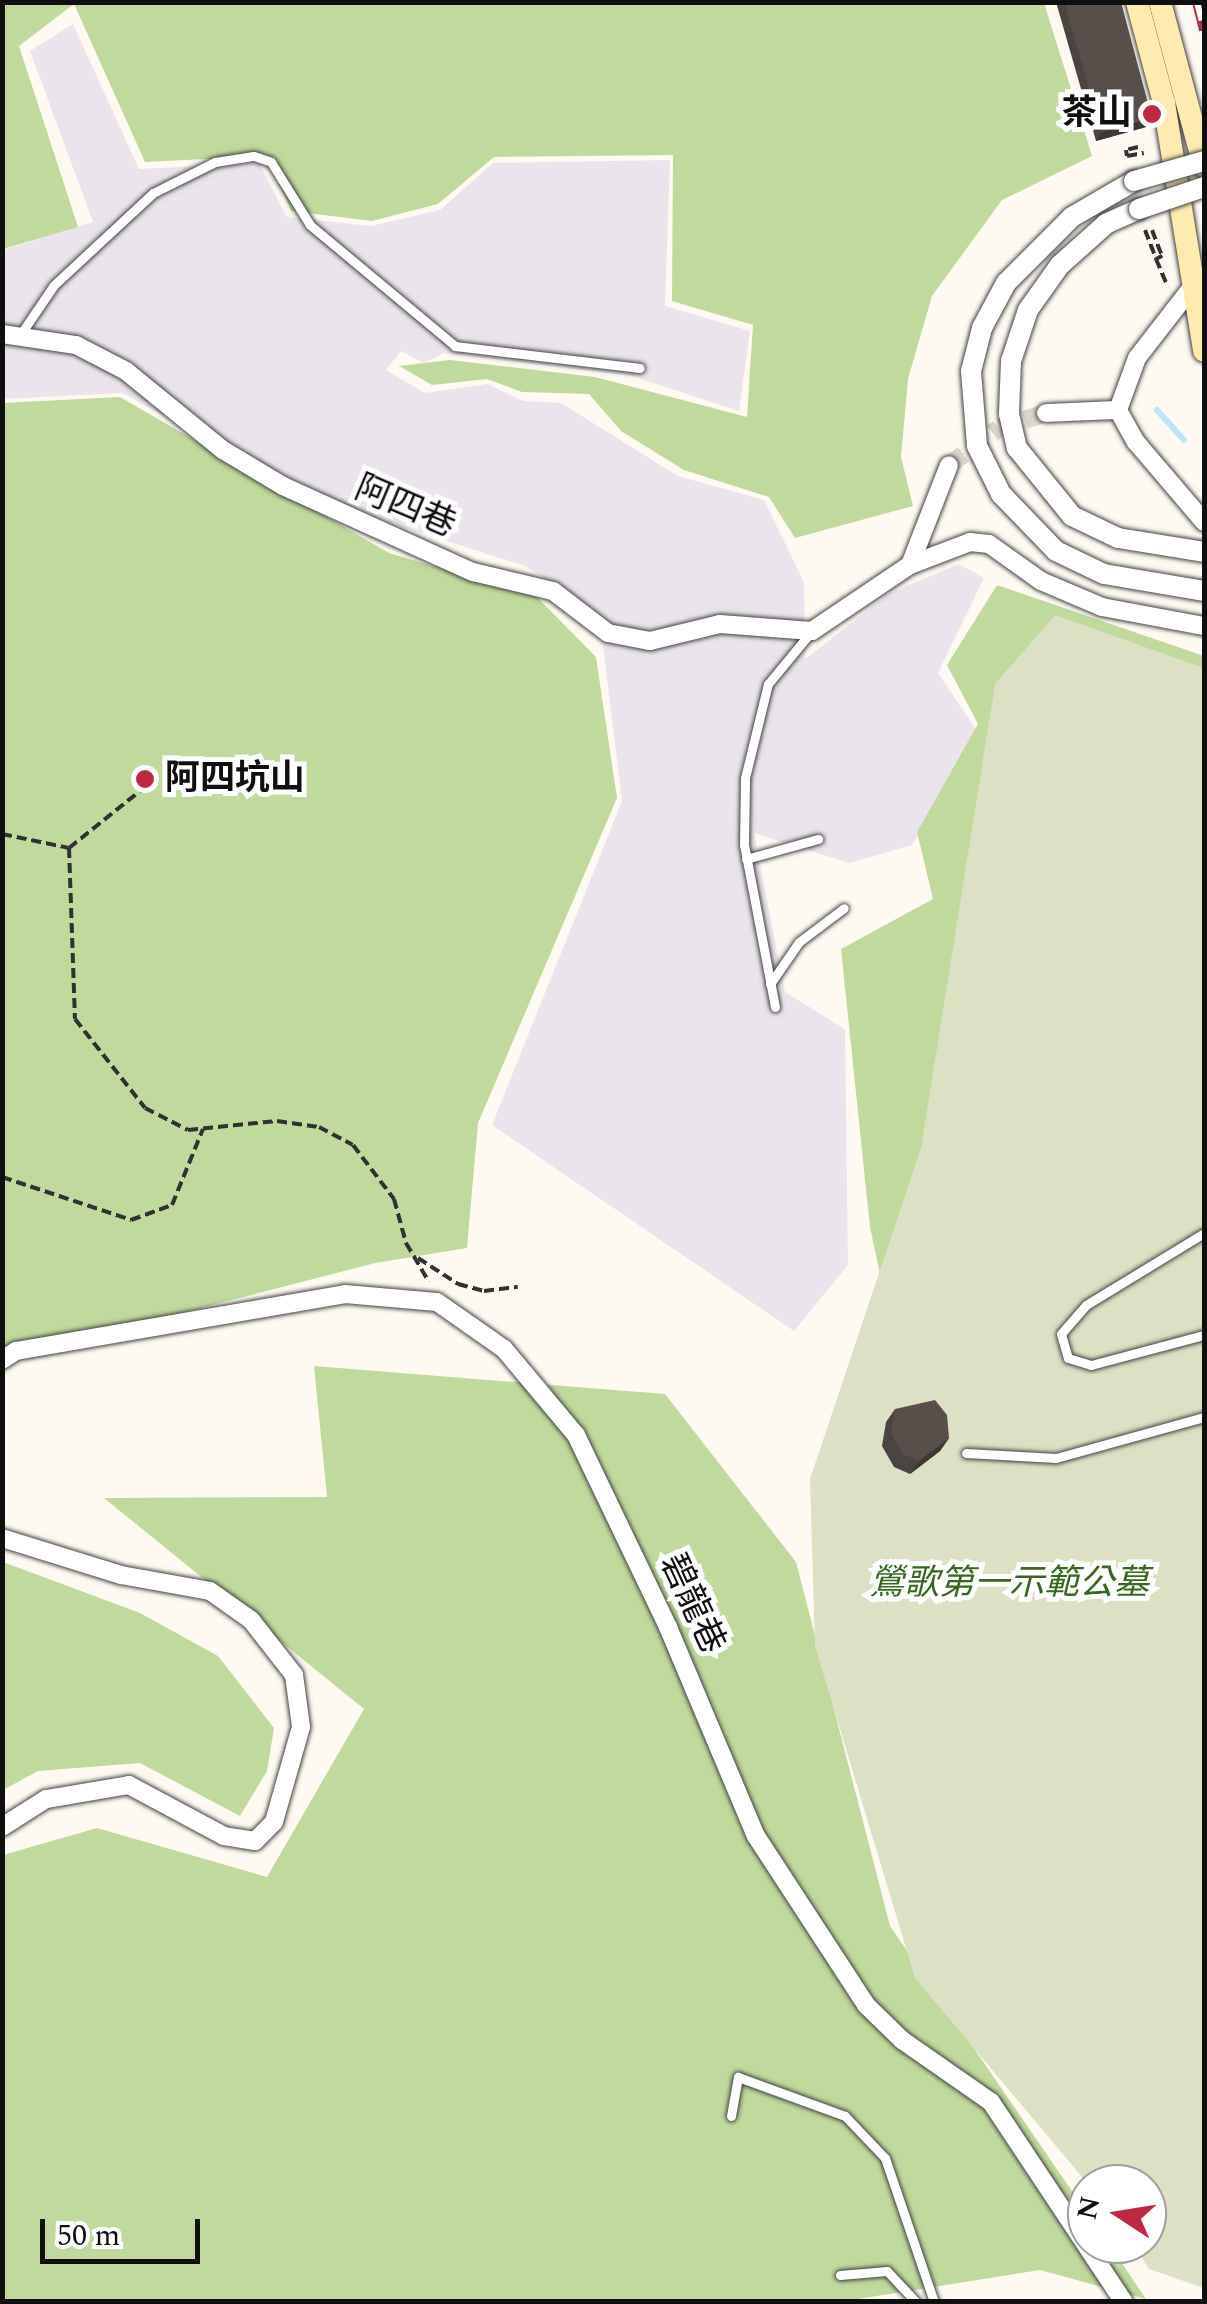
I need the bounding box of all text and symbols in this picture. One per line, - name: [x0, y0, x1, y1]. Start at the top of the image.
- place label: 茶山: [1062, 93, 1132, 135]
- marker: 茶山: [1141, 103, 1163, 125]
- street label: 阿四巷: [348, 467, 462, 547]
- place label: 阿四坑山: [165, 758, 305, 800]
- marker: 阿四坑山: [134, 768, 156, 790]
- street label: 碧龍巷: [651, 1548, 733, 1660]
- park label: 鶯歌第一示範公墓: [869, 1563, 1149, 1605]
- north arrow: [1067, 2164, 1167, 2264]
- text: N: [1066, 2192, 1113, 2224]
- scale bar: [45, 2199, 205, 2261]
- text: 50 m: [57, 2213, 120, 2259]

